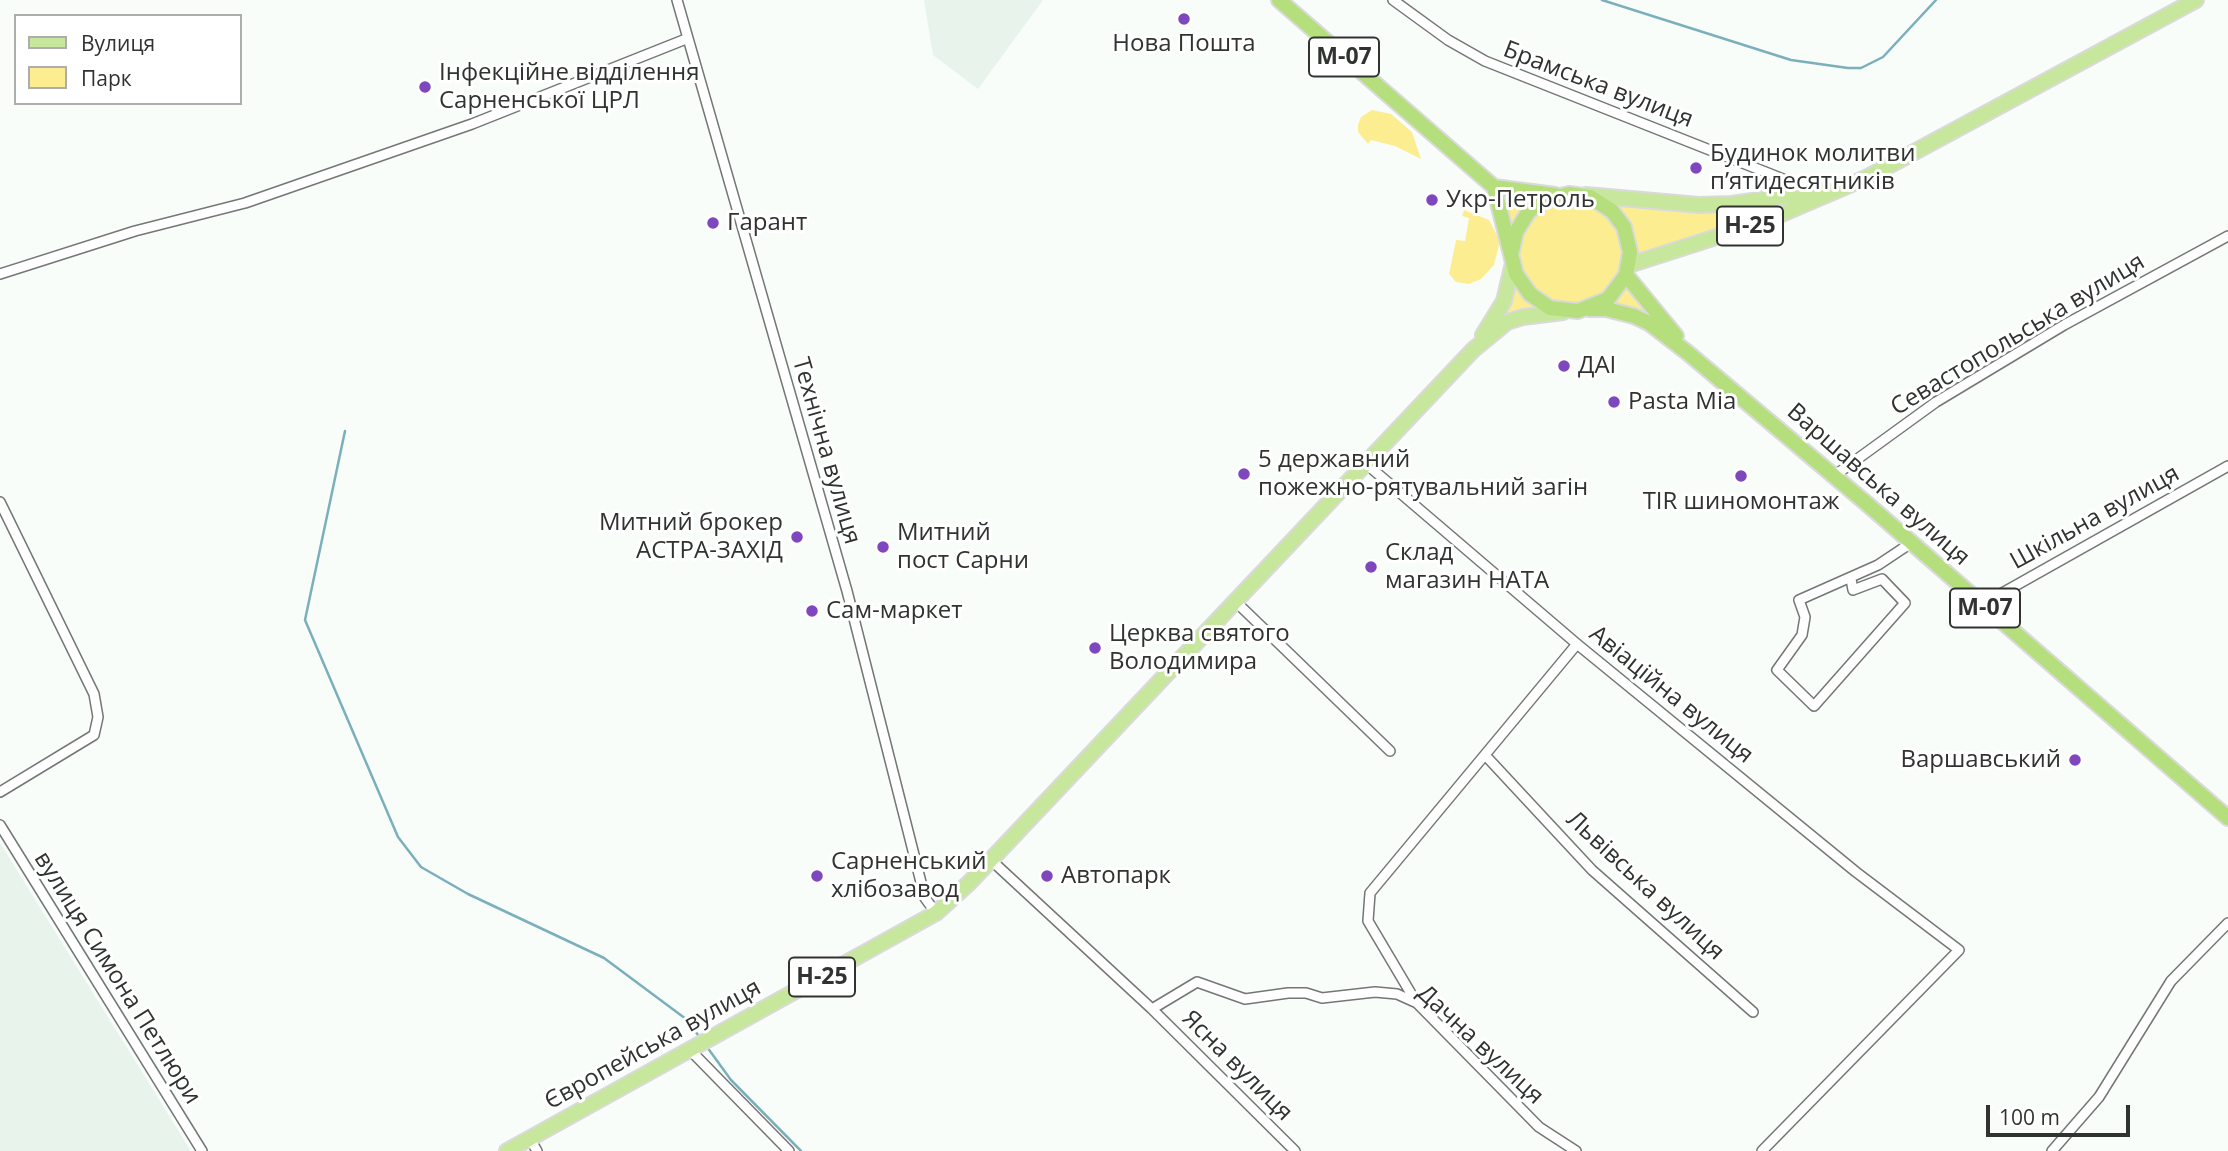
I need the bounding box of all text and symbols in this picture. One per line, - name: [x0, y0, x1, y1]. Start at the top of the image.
- marker: Нова Пошта: [1176, 11, 1192, 27]
- legend: [14, 14, 242, 105]
- text: Вулиця: [81, 29, 155, 57]
- place label: Нова Пошта: [1112, 30, 1256, 58]
- street label: Брамська вулиця: [1499, 36, 1697, 134]
- road number: М-07: [1309, 38, 1379, 76]
- place label: Інфекційне відділення Сарненської ЦРЛ: [439, 59, 700, 115]
- text: Парк: [81, 64, 132, 92]
- marker: Інфекційне відділення Сарненської ЦРЛ: [417, 79, 433, 95]
- place label: Будинок молитви п’ятидесятників: [1710, 140, 1915, 196]
- marker: Будинок молитви п’ятидесятників: [1688, 160, 1704, 176]
- place label: Укр-Петроль: [1446, 186, 1595, 214]
- marker: Укр-Петроль: [1424, 192, 1440, 208]
- road number: Н-25: [1717, 206, 1783, 246]
- place label: Гарант: [727, 209, 807, 237]
- marker: Гарант: [705, 215, 721, 231]
- street label: Севастопольська вулиця: [1886, 248, 2150, 422]
- place label: ДАІ: [1578, 352, 1616, 380]
- street label: Технічна вулиця: [786, 354, 866, 548]
- marker: ДАІ: [1556, 358, 1572, 374]
- place label: Pasta Mia: [1628, 388, 1736, 416]
- marker: Pasta Mia: [1606, 394, 1622, 410]
- street label: Варшавська вулиця: [1781, 398, 1975, 572]
- place label: 5 державний пожежно-рятувальний загін: [1258, 446, 1588, 502]
- street label: Шкільна вулиця: [2005, 460, 2185, 576]
- marker: 5 державний пожежно-рятувальний загін: [1236, 466, 1252, 482]
- marker: TIR шиномонтаж: [1733, 468, 1749, 484]
- place label: TIR шиномонтаж: [1643, 488, 1839, 516]
- place label: Митний брокер АСТРА-ЗАХІД: [599, 509, 783, 565]
- place label: Митний пост Сарни: [897, 519, 1029, 575]
- marker: Митний брокер АСТРА-ЗАХІД: [789, 529, 805, 545]
- marker: Митний пост Сарни: [875, 539, 891, 555]
- place label: Склад магазин НАТА: [1385, 539, 1549, 595]
- marker: Склад магазин НАТА: [1363, 559, 1379, 575]
- road number: М-07: [1950, 588, 2020, 628]
- place label: Сам-маркет: [826, 597, 963, 625]
- marker: Сам-маркет: [804, 603, 820, 619]
- place label: Церква святого Володимира: [1109, 620, 1290, 676]
- street label: Авіаційна вулиця: [1583, 620, 1759, 770]
- marker: Церква святого Володимира: [1087, 640, 1103, 656]
- place label: Варшавський: [1900, 746, 2061, 774]
- marker: Варшавський: [2067, 752, 2083, 768]
- street label: Львівська вулиця: [1560, 805, 1730, 967]
- street label: вулиця Симона Петлюри: [27, 846, 207, 1110]
- place label: Сарненський хлібозавод: [831, 848, 987, 904]
- place label: Автопарк: [1061, 862, 1171, 890]
- marker: Сарненський хлібозавод: [809, 868, 825, 884]
- marker: Автопарк: [1039, 868, 1055, 884]
- road number: Н-25: [789, 958, 855, 996]
- street label: Європейська вулиця: [540, 974, 766, 1116]
- street label: Дачна вулиця: [1411, 979, 1549, 1111]
- street label: Ясна вулиця: [1176, 1005, 1298, 1127]
- scale bar: [1990, 1092, 2134, 1136]
- text: 100 m: [1999, 1103, 2060, 1131]

